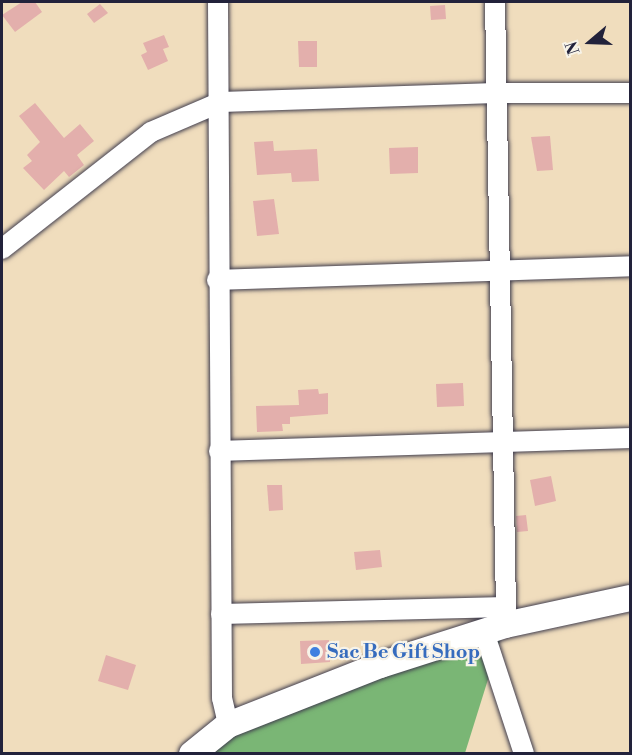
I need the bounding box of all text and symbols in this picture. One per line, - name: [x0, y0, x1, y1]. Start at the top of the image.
- north arrow: [560, 12, 620, 72]
- text: N: [561, 39, 584, 57]
- place label: Sac Be Gift Shop: [327, 640, 480, 664]
- marker: Sac Be Gift Shop: [308, 645, 322, 659]

